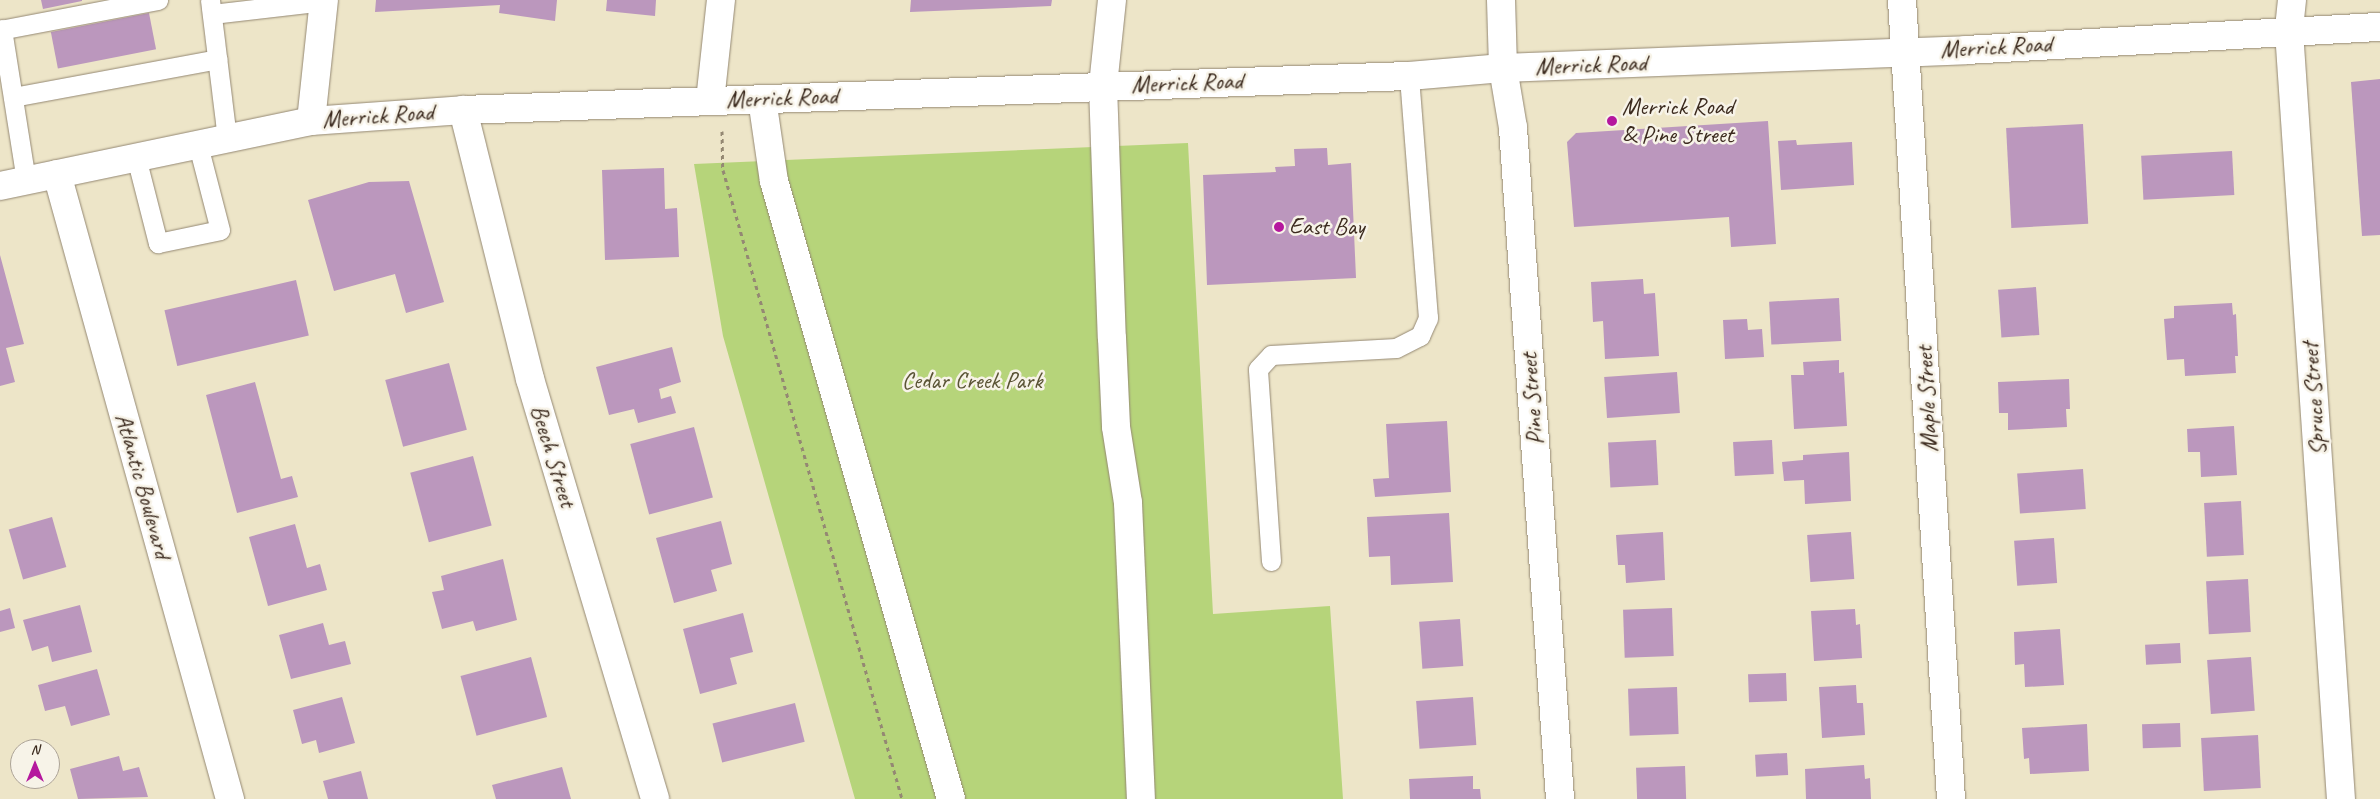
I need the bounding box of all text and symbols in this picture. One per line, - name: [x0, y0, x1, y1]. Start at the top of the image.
- street label: Merrick Road: [1940, 30, 2052, 64]
- street label: Merrick Road: [1535, 49, 1647, 81]
- street label: Merrick Road: [1131, 67, 1243, 99]
- street label: Merrick Road: [726, 82, 838, 114]
- place label: Merrick Road & Pine Street: [1622, 93, 1734, 149]
- street label: Merrick Road: [322, 98, 434, 134]
- marker: Merrick Road & Pine Street: [1606, 115, 1618, 127]
- place label: East Bay: [1289, 213, 1365, 241]
- marker: East Bay: [1273, 221, 1285, 233]
- street label: Spruce Street: [2296, 342, 2332, 456]
- street label: Maple Street: [1910, 345, 1944, 453]
- street label: Pine Street: [1514, 352, 1550, 446]
- park label: Cedar Creek Park: [902, 367, 1042, 395]
- street label: Beech Street: [524, 401, 582, 511]
- street label: Atlantic Boulevard: [108, 410, 178, 562]
- north arrow: [10, 739, 60, 789]
- text: N: [31, 741, 39, 758]

